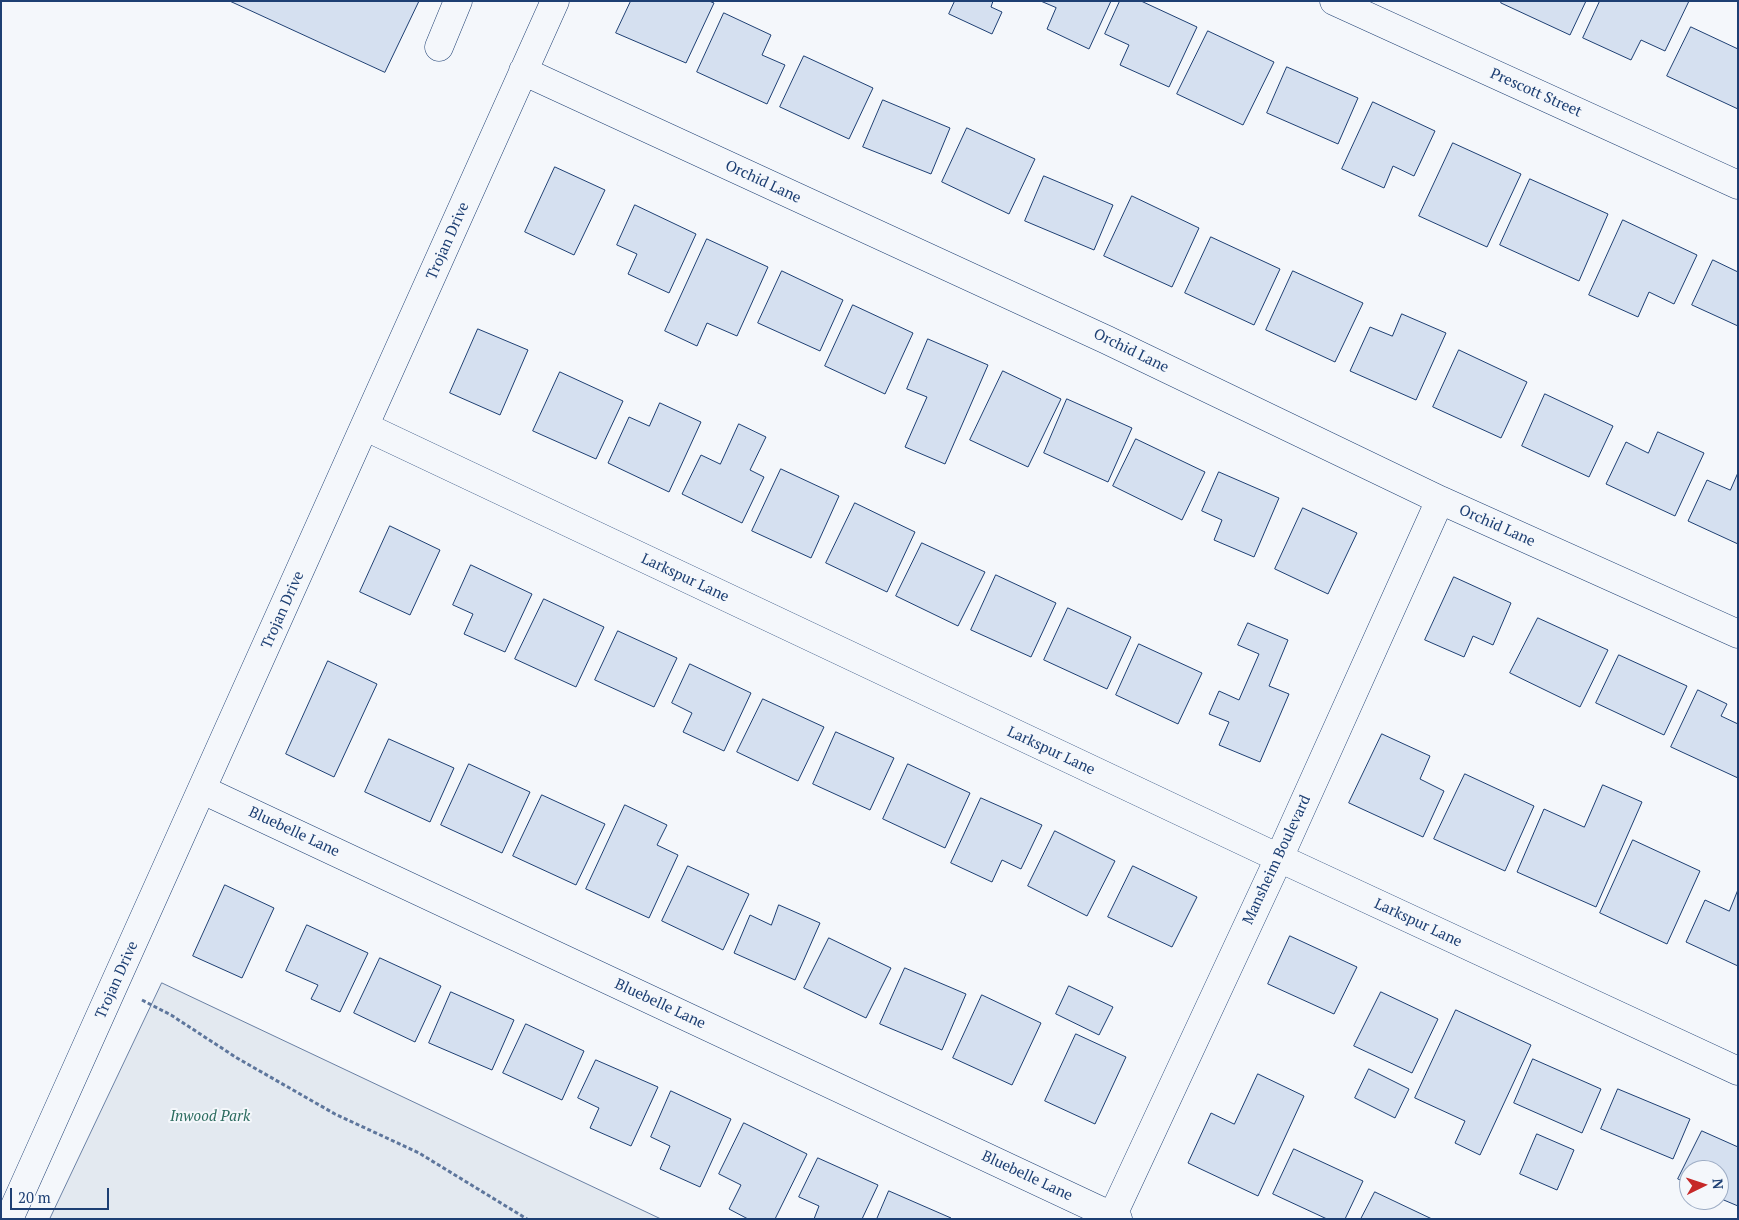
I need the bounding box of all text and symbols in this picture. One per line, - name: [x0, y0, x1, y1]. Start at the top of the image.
- street label: Prescott Street: [1487, 65, 1585, 121]
- street label: Orchid Lane: [722, 157, 804, 207]
- street label: Trojan Drive: [423, 199, 473, 283]
- street label: Orchid Lane: [1090, 325, 1172, 377]
- street label: Orchid Lane: [1456, 501, 1538, 551]
- street label: Larkspur Lane: [638, 550, 732, 606]
- street label: Trojan Drive: [258, 568, 308, 652]
- street label: Larkspur Lane: [1004, 723, 1098, 779]
- street label: Mansheim Boulevard: [1239, 792, 1315, 928]
- street label: Bluebelle Lane: [246, 803, 342, 861]
- street label: Larkspur Lane: [1371, 895, 1465, 951]
- street label: Trojan Drive: [92, 938, 142, 1022]
- street label: Bluebelle Lane: [612, 975, 708, 1033]
- park label: Inwood Park: [170, 1108, 250, 1126]
- street label: Bluebelle Lane: [979, 1147, 1075, 1205]
- north arrow: [1679, 1160, 1729, 1210]
- scale bar: [12, 1178, 111, 1210]
- text: N: [1709, 1178, 1728, 1190]
- text: 20 m: [18, 1187, 51, 1207]

